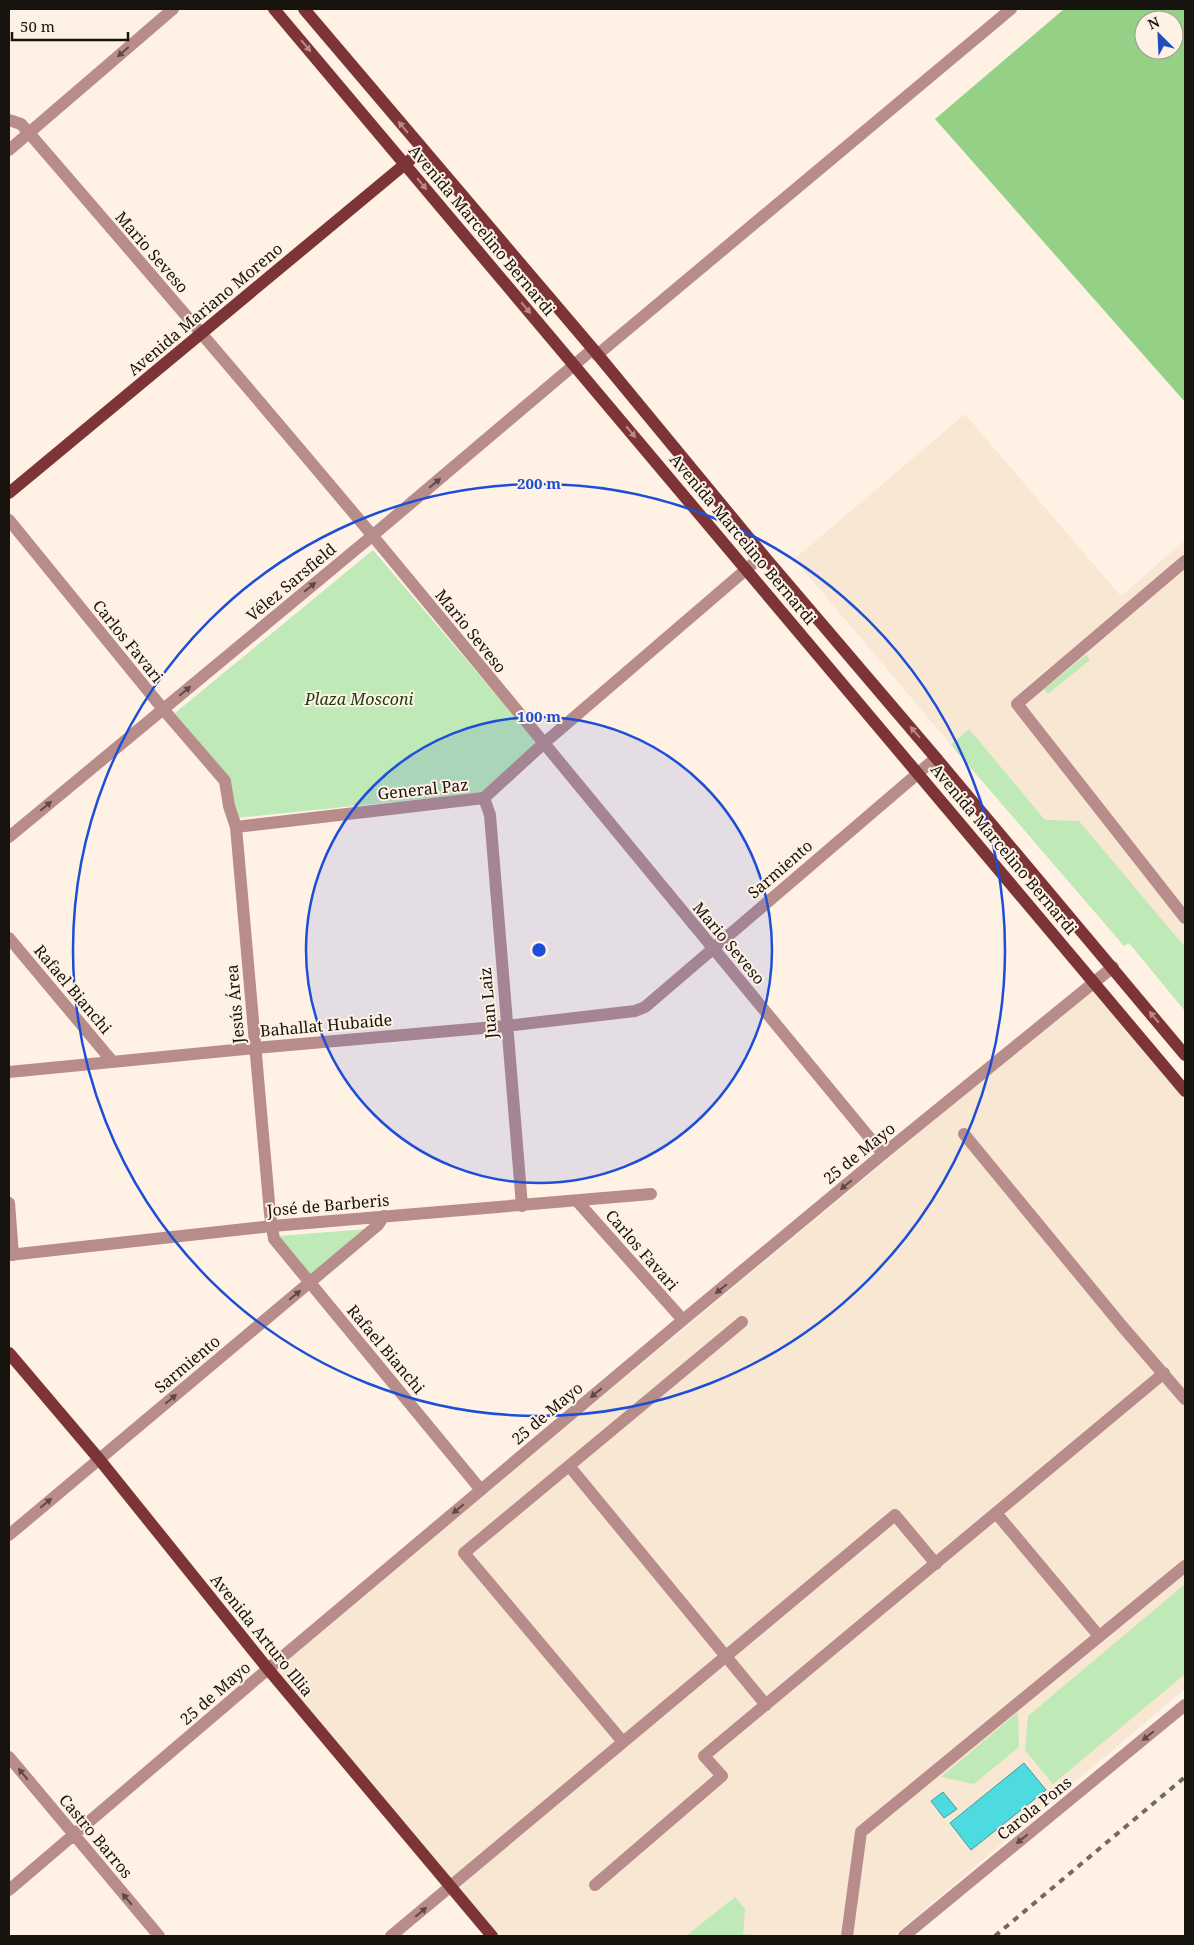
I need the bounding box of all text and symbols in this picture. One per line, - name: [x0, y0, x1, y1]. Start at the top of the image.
- scale bar: [12, 10, 129, 42]
- north arrow: [1134, 10, 1184, 60]
- text: N: [1145, 12, 1162, 34]
- text: 50 m: [20, 16, 55, 36]
- one-way arrow: [300, 39, 311, 52]
- one-way arrow: [117, 46, 129, 58]
- one-way arrow: [398, 121, 409, 133]
- street label: Avenida Marcelino Bernardi: [404, 140, 560, 320]
- one-way arrow: [416, 177, 427, 190]
- street label: Mario Seveso: [110, 206, 194, 298]
- street label: Avenida Mariano Moreno: [123, 238, 287, 380]
- one-way arrow: [521, 301, 532, 314]
- one-way arrow: [625, 426, 637, 438]
- street label: Avenida Marcelino Bernardi: [665, 449, 821, 629]
- text: 200 m: [517, 473, 561, 493]
- one-way arrow: [428, 478, 441, 489]
- street label: Vélez Sarsfield: [242, 538, 341, 626]
- one-way arrow: [303, 582, 316, 593]
- street label: Mario Seveso: [430, 585, 512, 677]
- street label: Carlos Favari: [88, 595, 168, 687]
- one-way arrow: [178, 686, 191, 697]
- park label: Plaza Mosconi: [304, 688, 413, 710]
- text: 100 m: [517, 706, 561, 726]
- one-way arrow: [909, 726, 920, 739]
- street label: Avenida Marcelino Bernardi: [926, 759, 1082, 939]
- street label: General Paz: [377, 773, 469, 805]
- one-way arrow: [40, 801, 53, 812]
- street label: Sarmiento: [743, 835, 817, 903]
- street label: Mario Seveso: [688, 897, 770, 989]
- street label: Rafael Bianchi: [29, 940, 117, 1038]
- centre of rings: [530, 941, 548, 959]
- street label: Jesús Área: [221, 963, 250, 1046]
- street label: Juan Laiz: [474, 966, 502, 1041]
- street label: Bahallat Hubaide: [259, 1008, 393, 1042]
- one-way arrow: [1149, 1011, 1160, 1024]
- street label: 25 de Mayo: [818, 1117, 900, 1189]
- one-way arrow: [840, 1179, 853, 1190]
- street label: José de Barberis: [265, 1189, 390, 1221]
- street label: Carlos Favari: [601, 1205, 683, 1295]
- one-way arrow: [715, 1283, 728, 1294]
- one-way arrow: [288, 1289, 301, 1300]
- street label: Rafael Bianchi: [342, 1300, 430, 1398]
- street label: Sarmiento: [150, 1330, 224, 1398]
- street label: 25 de Mayo: [507, 1377, 587, 1449]
- one-way arrow: [590, 1387, 603, 1398]
- one-way arrow: [164, 1393, 176, 1405]
- one-way arrow: [39, 1498, 52, 1509]
- one-way arrow: [452, 1503, 465, 1514]
- street label: Avenida Arturo Illia: [206, 1569, 318, 1701]
- street label: 25 de Mayo: [175, 1656, 255, 1730]
- one-way arrow: [1141, 1731, 1154, 1742]
- one-way arrow: [18, 1768, 29, 1781]
- street label: Carola Pons: [992, 1771, 1076, 1845]
- street label: Castro Barros: [54, 1789, 138, 1883]
- one-way arrow: [1016, 1834, 1029, 1845]
- one-way arrow: [122, 1893, 133, 1906]
- one-way arrow: [414, 1906, 427, 1917]

